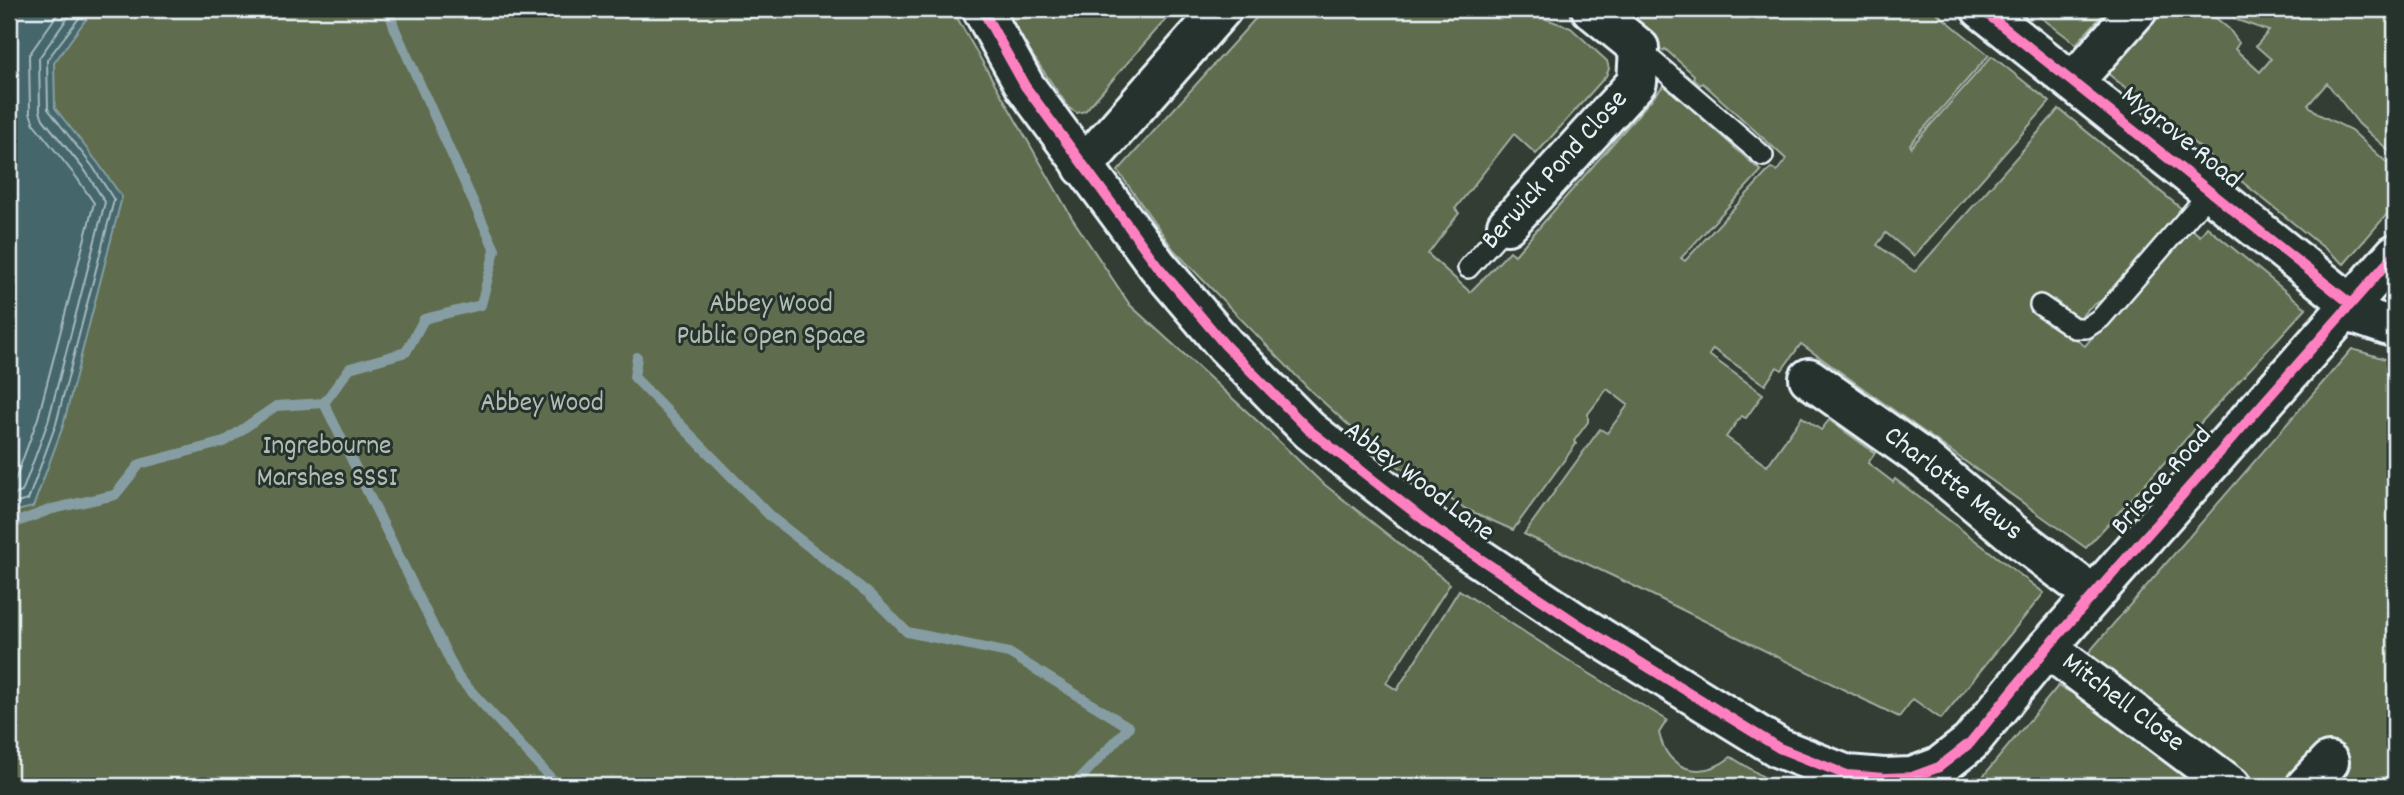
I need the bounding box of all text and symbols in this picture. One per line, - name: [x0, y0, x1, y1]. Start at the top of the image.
- street label: Mygrove Road: [2111, 78, 2249, 200]
- street label: Berwick Pond Close: [1473, 82, 1639, 260]
- park label: Abbey Wood Public Open Space: [677, 286, 865, 358]
- park label: Abbey Wood: [480, 385, 604, 425]
- street label: Abbey Wood Lane: [1334, 413, 1502, 553]
- street label: Charlotte Mews: [1874, 418, 2030, 552]
- street label: Briscoe Road: [2103, 418, 2223, 546]
- park label: Ingrebourne Marshes SSSI: [257, 428, 398, 500]
- street label: Mitchell Close: [2052, 644, 2192, 764]

